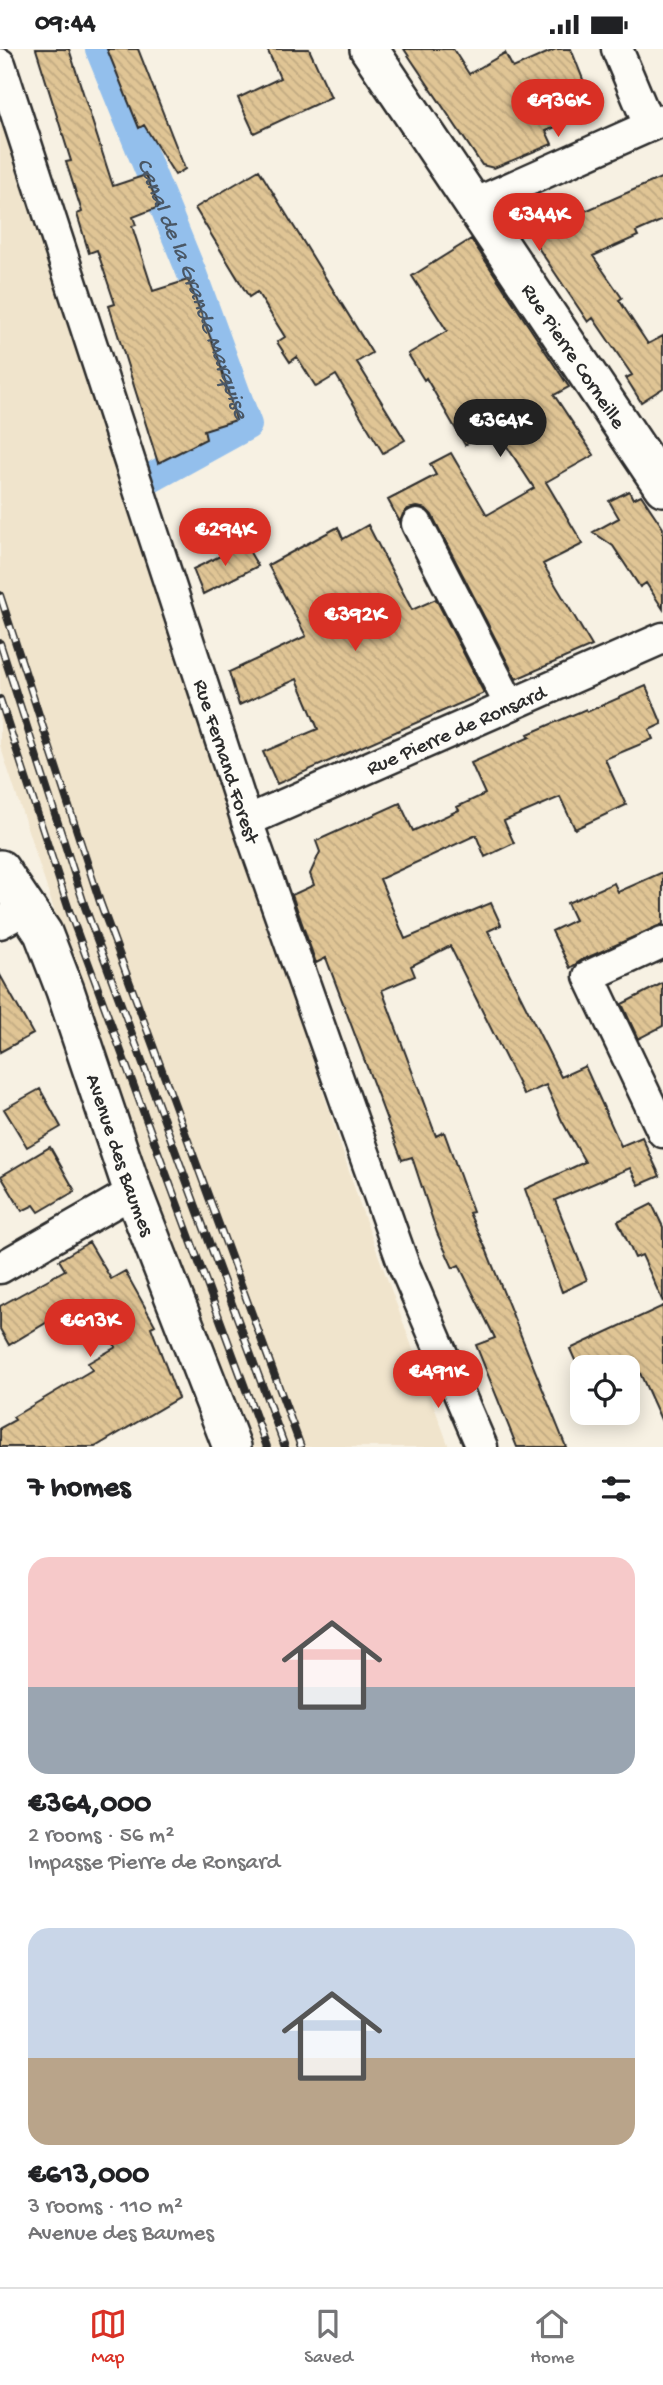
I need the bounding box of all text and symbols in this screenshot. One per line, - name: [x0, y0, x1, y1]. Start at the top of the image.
- text: 09:44: [35, 9, 96, 40]
- pin: €936K: [509, 80, 607, 139]
- text: €936K: [527, 88, 589, 115]
- water label: Canal de la Grande Marquise: [129, 155, 254, 424]
- pin: €344K: [490, 193, 588, 253]
- text: €344K: [509, 202, 569, 229]
- street label: Rue Pierre Corneille: [514, 280, 630, 436]
- pin: €364K: [451, 399, 549, 459]
- text: €364K: [470, 408, 530, 435]
- pin: €294K: [176, 509, 274, 568]
- text: €294K: [195, 517, 255, 544]
- pin: €392K: [306, 593, 404, 653]
- text: €392K: [324, 602, 386, 629]
- street label: Rue Fernand Forest: [186, 677, 264, 850]
- street label: Rue Pierre de Ronsard: [363, 681, 552, 783]
- street label: Avenue des Baumes: [78, 1071, 158, 1241]
- pin: €613K: [41, 1299, 139, 1359]
- text: €613K: [60, 1308, 120, 1335]
- pin: €491K: [389, 1351, 487, 1410]
- map controls: [570, 1355, 640, 1425]
- button: locate: [570, 1355, 640, 1425]
- text: €491K: [409, 1359, 467, 1386]
- icon: filters: [597, 1470, 635, 1508]
- text: 7 homes: [28, 1472, 130, 1507]
- icon: home: [269, 1602, 395, 1728]
- text: €364,000: [28, 1788, 151, 1823]
- text: 2 rooms · 56 m²: [28, 1823, 174, 1850]
- text: Impasse Pierre de Ronsard: [28, 1850, 280, 1877]
- icon: home: [269, 1973, 395, 2099]
- text: €613,000: [28, 2159, 149, 2194]
- text: 3 rooms · 110 m²: [28, 2194, 183, 2221]
- text: Avenue des Baumes: [28, 2221, 214, 2248]
- tab: Map: [89, 2305, 127, 2370]
- tab: Saved: [304, 2305, 353, 2370]
- tab: Home: [530, 2305, 574, 2370]

